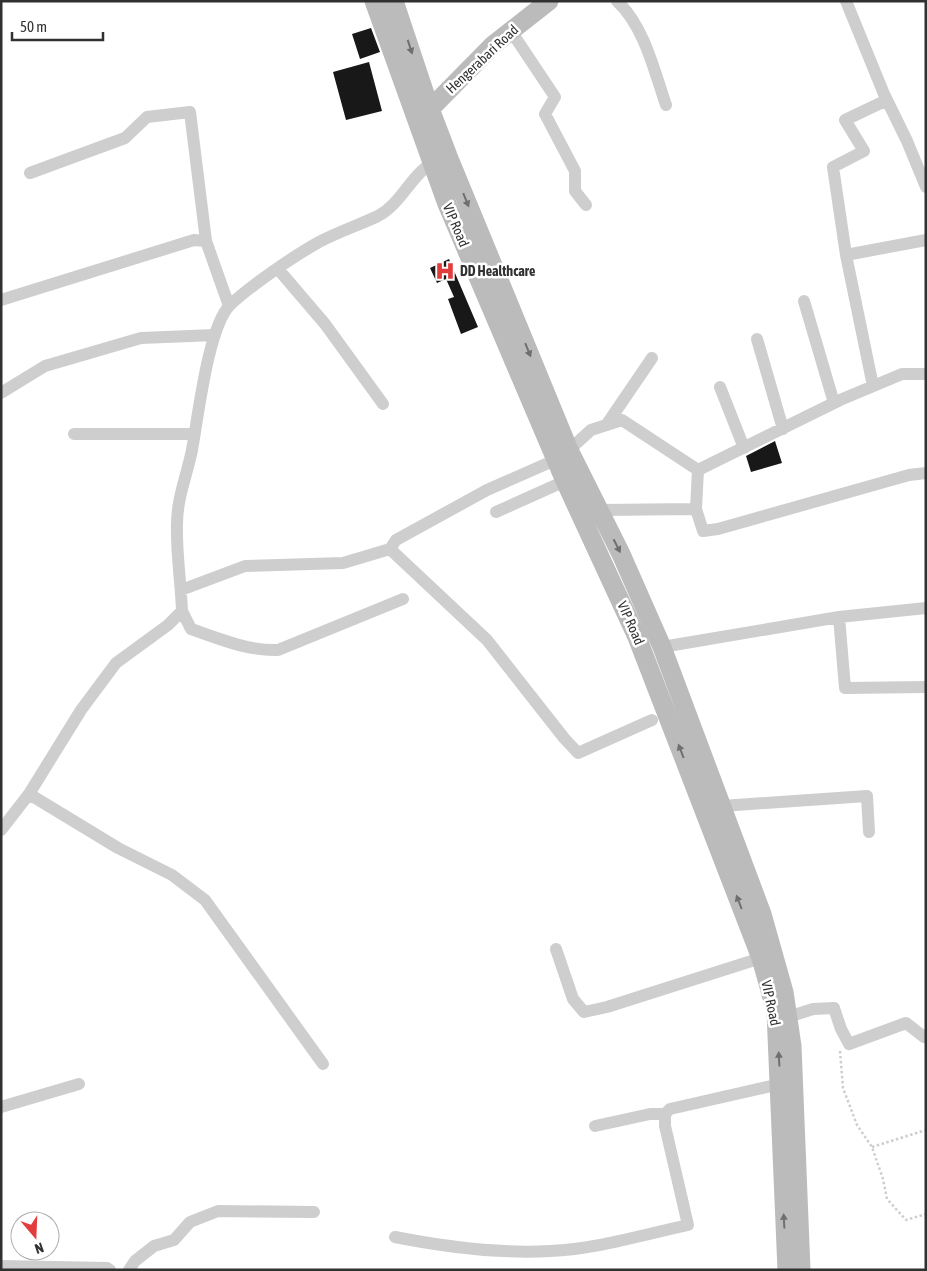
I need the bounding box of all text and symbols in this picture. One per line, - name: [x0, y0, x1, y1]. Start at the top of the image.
- scale bar: [12, 10, 104, 42]
- text: 50 m: [20, 18, 47, 35]
- street label: Hengerabari Road: [443, 21, 521, 97]
- one-way arrow: [407, 40, 415, 55]
- one-way arrow: [463, 193, 471, 207]
- street label: VIP Road: [440, 201, 472, 249]
- hospital icon: DD Healthcare: [434, 260, 456, 282]
- place label: DD Healthcare: [460, 263, 535, 279]
- one-way arrow: [524, 343, 532, 358]
- one-way arrow: [613, 539, 621, 553]
- street label: VIP Road: [614, 599, 648, 647]
- one-way arrow: [677, 743, 685, 758]
- one-way arrow: [735, 895, 742, 910]
- street label: VIP Road: [758, 979, 784, 1027]
- one-way arrow: [774, 1050, 782, 1066]
- north arrow: [10, 1211, 60, 1261]
- one-way arrow: [780, 1213, 788, 1229]
- text: N: [33, 1239, 46, 1257]

